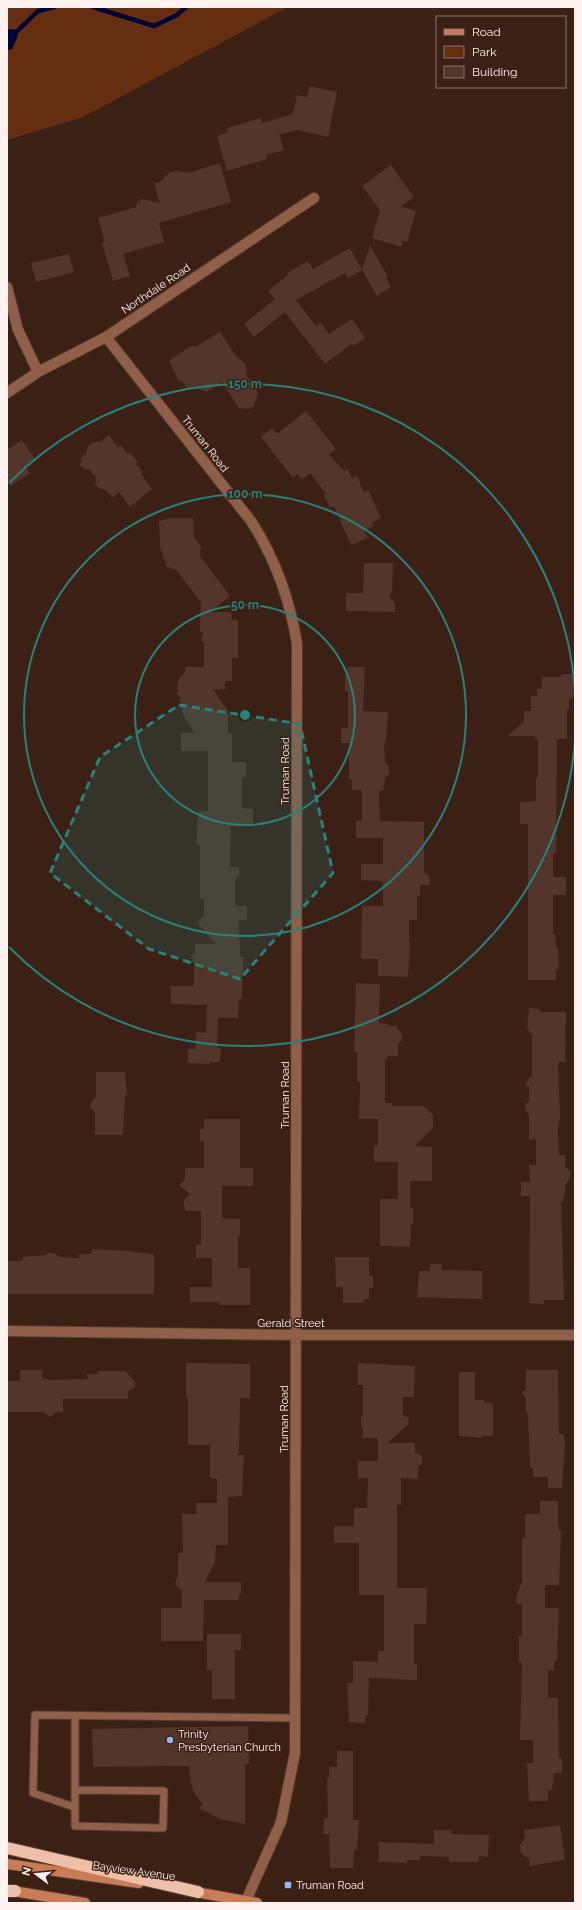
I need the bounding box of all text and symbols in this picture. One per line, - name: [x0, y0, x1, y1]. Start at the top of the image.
- legend: [436, 16, 566, 88]
- text: Road: [472, 25, 501, 39]
- text: Park: [472, 45, 497, 59]
- text: Building: [472, 65, 518, 79]
- street label: Northdale Road: [119, 261, 193, 317]
- text: 150 m: [228, 377, 262, 391]
- street label: Truman Road: [179, 413, 231, 475]
- text: 100 m: [228, 487, 262, 501]
- text: 50 m: [231, 598, 259, 612]
- centre of rings: [238, 708, 252, 722]
- street label: Truman Road: [279, 737, 292, 805]
- street label: Truman Road: [279, 1061, 292, 1129]
- street label: Gerald Street: [257, 1317, 325, 1330]
- street label: Truman Road: [278, 1385, 291, 1453]
- place label: Trinity Presbyterian Church: [178, 1728, 281, 1754]
- marker: Trinity Presbyterian Church: [165, 1735, 175, 1745]
- north arrow: [16, 1854, 56, 1894]
- street label: Bayview Avenue: [92, 1859, 177, 1883]
- text: N: [19, 1866, 34, 1877]
- place label: Truman Road: [296, 1879, 364, 1892]
- marker: Truman Road: [283, 1880, 293, 1890]

